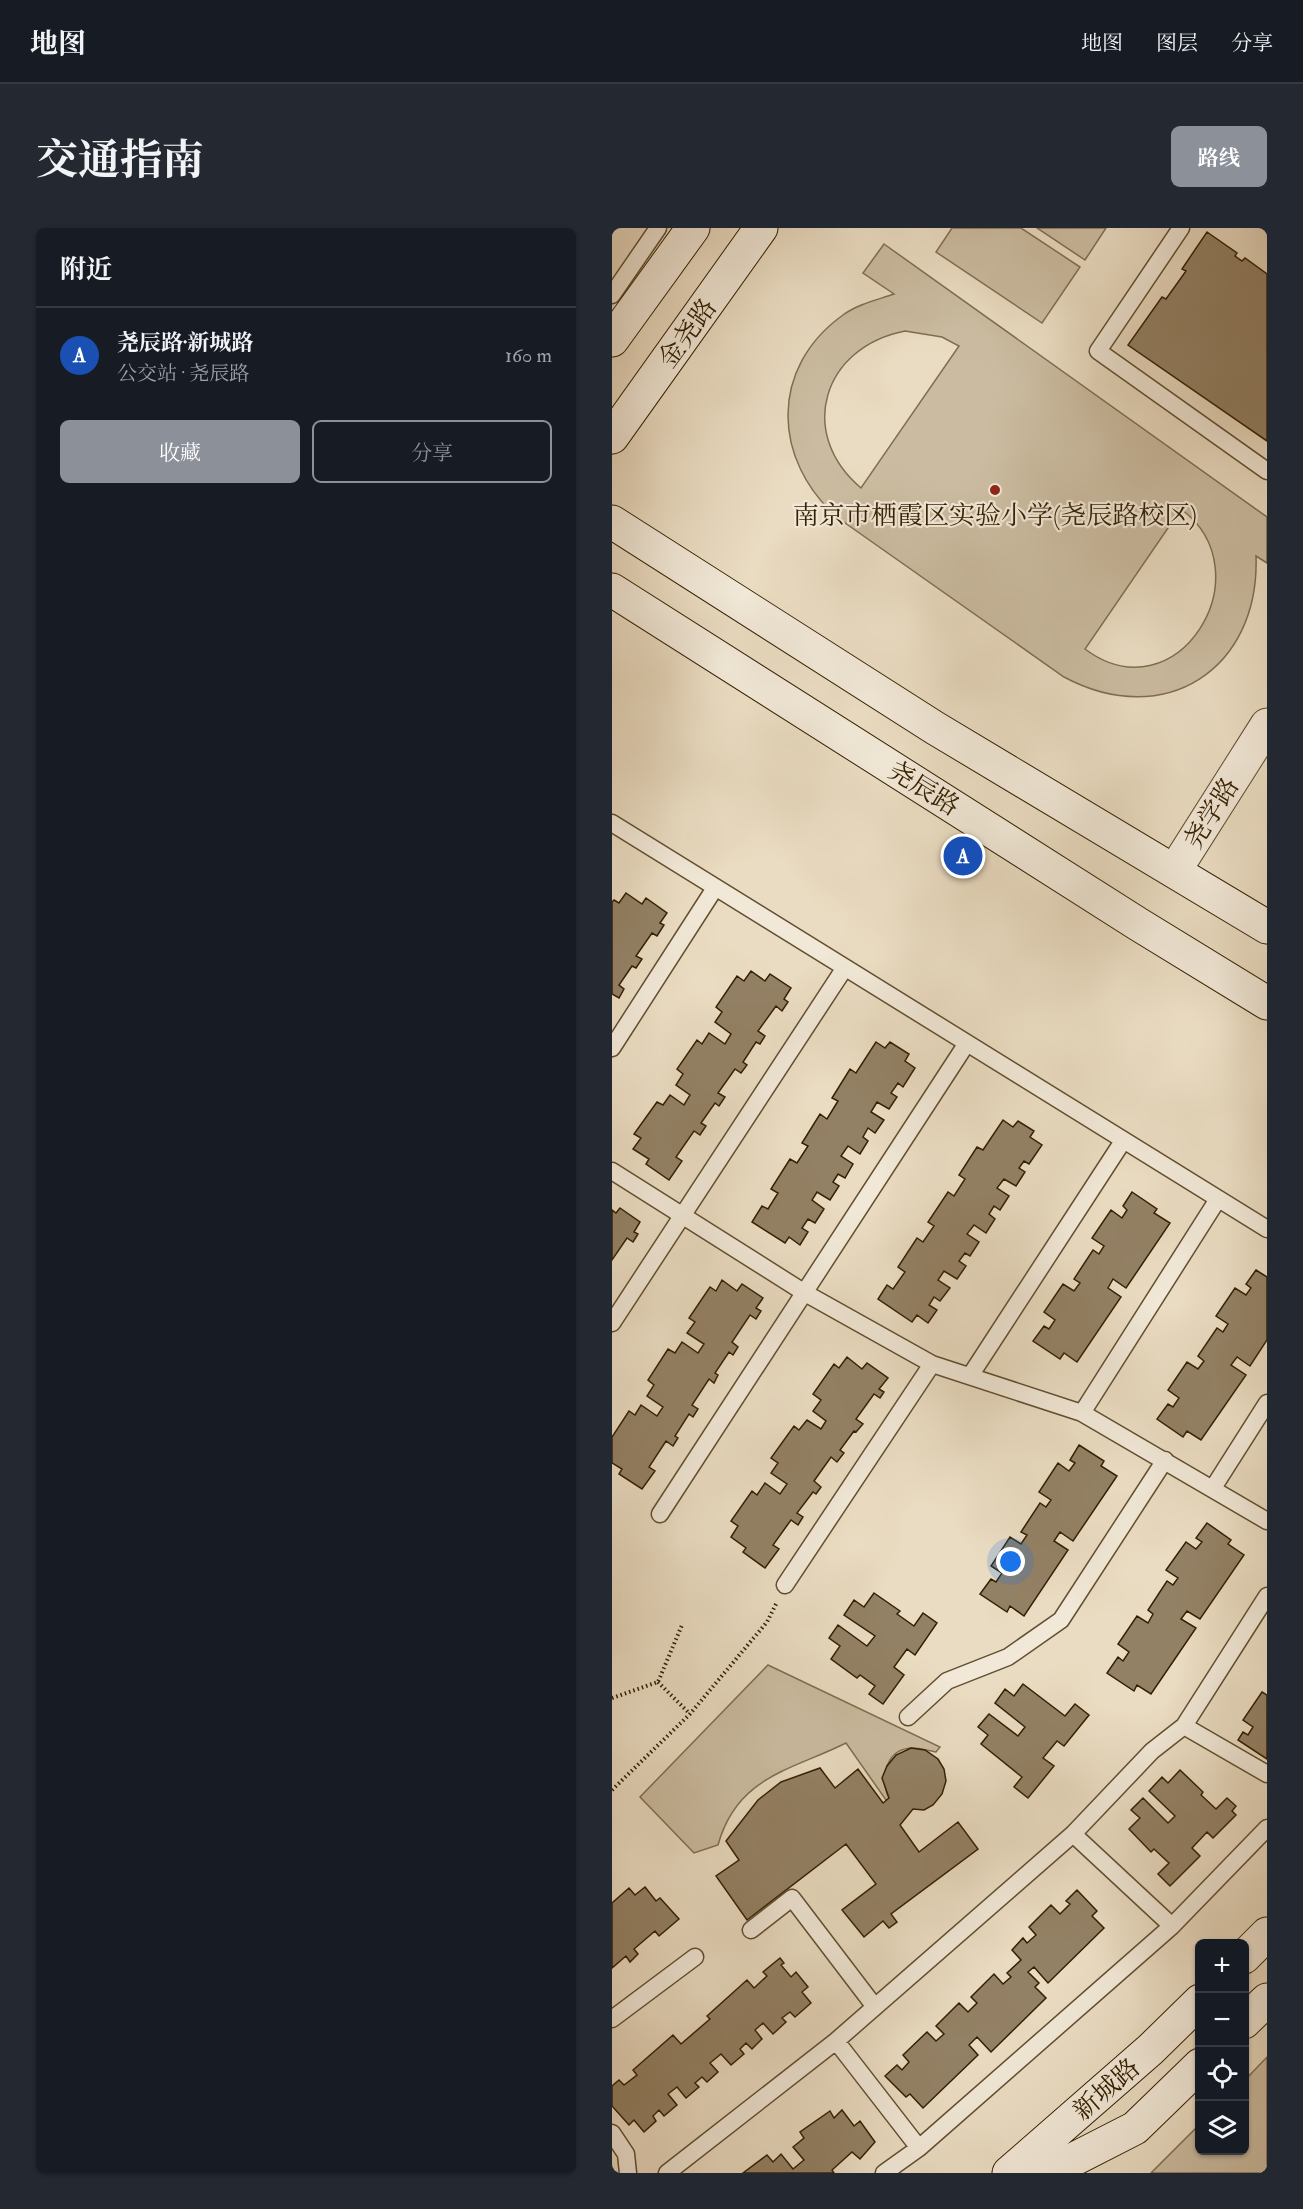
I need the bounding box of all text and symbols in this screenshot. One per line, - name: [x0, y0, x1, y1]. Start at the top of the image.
- text: 地图: [30, 27, 86, 62]
- text: 地图: [1081, 30, 1123, 57]
- text: 图层: [1156, 30, 1198, 57]
- text: 分享: [1231, 30, 1273, 57]
- button: 路线: [1171, 126, 1267, 187]
- text: 交通指南: [36, 135, 204, 187]
- text: 附近: [60, 254, 112, 286]
- street label: 金尧路: [652, 293, 724, 375]
- text: 尧辰路·新城路: [117, 329, 253, 357]
- text: A: [73, 343, 86, 368]
- text: 160 m: [505, 343, 552, 368]
- text: 公交站 · 尧辰路: [117, 361, 249, 386]
- button: 收藏: [60, 420, 300, 483]
- button: 分享: [312, 420, 552, 483]
- marker: 南京市栖霞区实验小学(尧辰路校区): [988, 483, 1002, 497]
- place label: 南京市栖霞区实验小学(尧辰路校区): [793, 500, 1197, 532]
- street label: 尧辰路: [882, 755, 965, 823]
- street label: 尧学路: [1178, 772, 1246, 855]
- pin: A: [944, 834, 982, 878]
- your location: [996, 1547, 1025, 1576]
- map controls: [1195, 1939, 1249, 2155]
- button: +: [1195, 1939, 1249, 1993]
- button: −: [1195, 1993, 1249, 2047]
- button: locate: [1195, 2047, 1249, 2101]
- street label: 新城路: [1067, 2052, 1147, 2127]
- button: layers: [1195, 2101, 1249, 2155]

